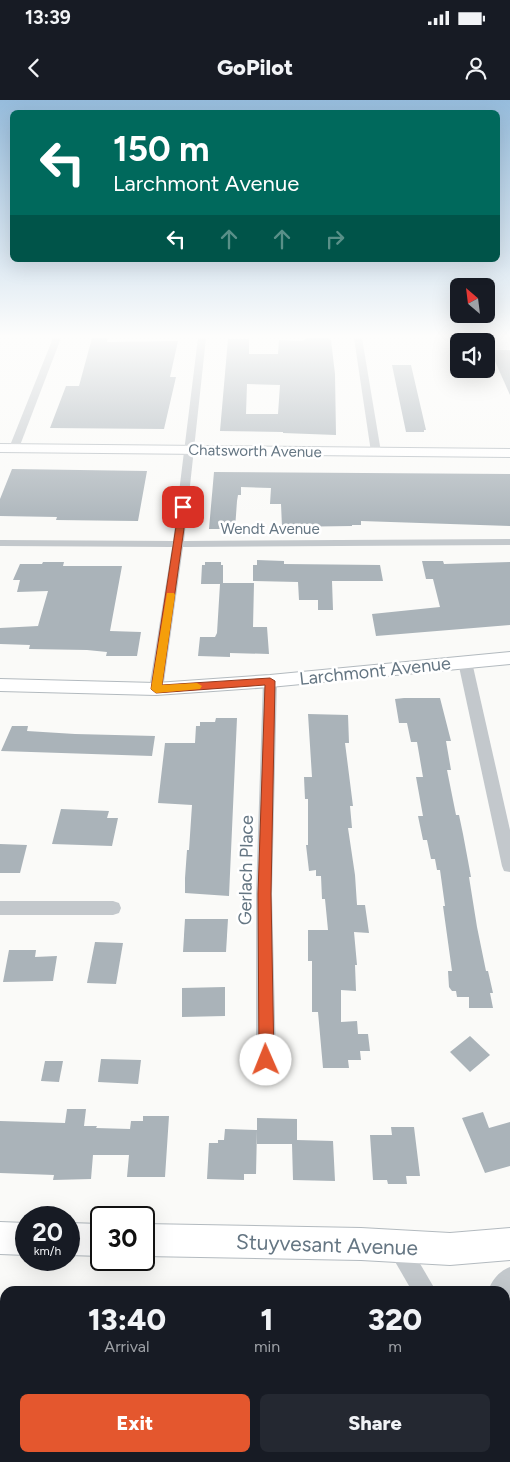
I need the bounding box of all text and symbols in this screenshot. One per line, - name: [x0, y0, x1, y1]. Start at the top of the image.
- text: 13:39: [25, 6, 71, 29]
- icon: back: [20, 54, 48, 82]
- text: GoPilot: [217, 54, 293, 81]
- icon: person: [462, 54, 490, 82]
- text: 150 m: [113, 128, 210, 170]
- icon: left: [30, 130, 95, 195]
- text: Larchmont Avenue: [113, 170, 299, 197]
- icon: left: [162, 225, 190, 253]
- icon: ahead: [215, 225, 243, 253]
- icon: ahead: [268, 225, 296, 253]
- icon: right: [321, 225, 349, 253]
- north arrow: [450, 278, 495, 322]
- map controls: [450, 278, 495, 378]
- button: sound: [450, 333, 495, 378]
- street label: Chatsworth Avenue: [188, 441, 322, 461]
- pin: [162, 486, 204, 528]
- icon: arrive: [169, 493, 197, 521]
- street label: Wendt Avenue: [220, 520, 320, 538]
- street label: Larchmont Avenue: [298, 652, 452, 690]
- street label: Gerlach Place: [234, 815, 258, 925]
- position arrow: [239, 1033, 291, 1085]
- speed limit sign: 30: [90, 1206, 155, 1271]
- text: 20: [32, 1217, 63, 1247]
- street label: Stuyvesant Avenue: [236, 1229, 418, 1260]
- text: km/h: [34, 1244, 61, 1258]
- text: 13:40: [88, 1301, 166, 1338]
- text: 1: [261, 1301, 273, 1338]
- text: 320: [368, 1301, 422, 1338]
- text: Arrival: [104, 1337, 150, 1356]
- text: min: [254, 1337, 280, 1356]
- text: m: [388, 1337, 402, 1356]
- button: Exit: [20, 1394, 250, 1452]
- button: Share: [260, 1394, 490, 1452]

